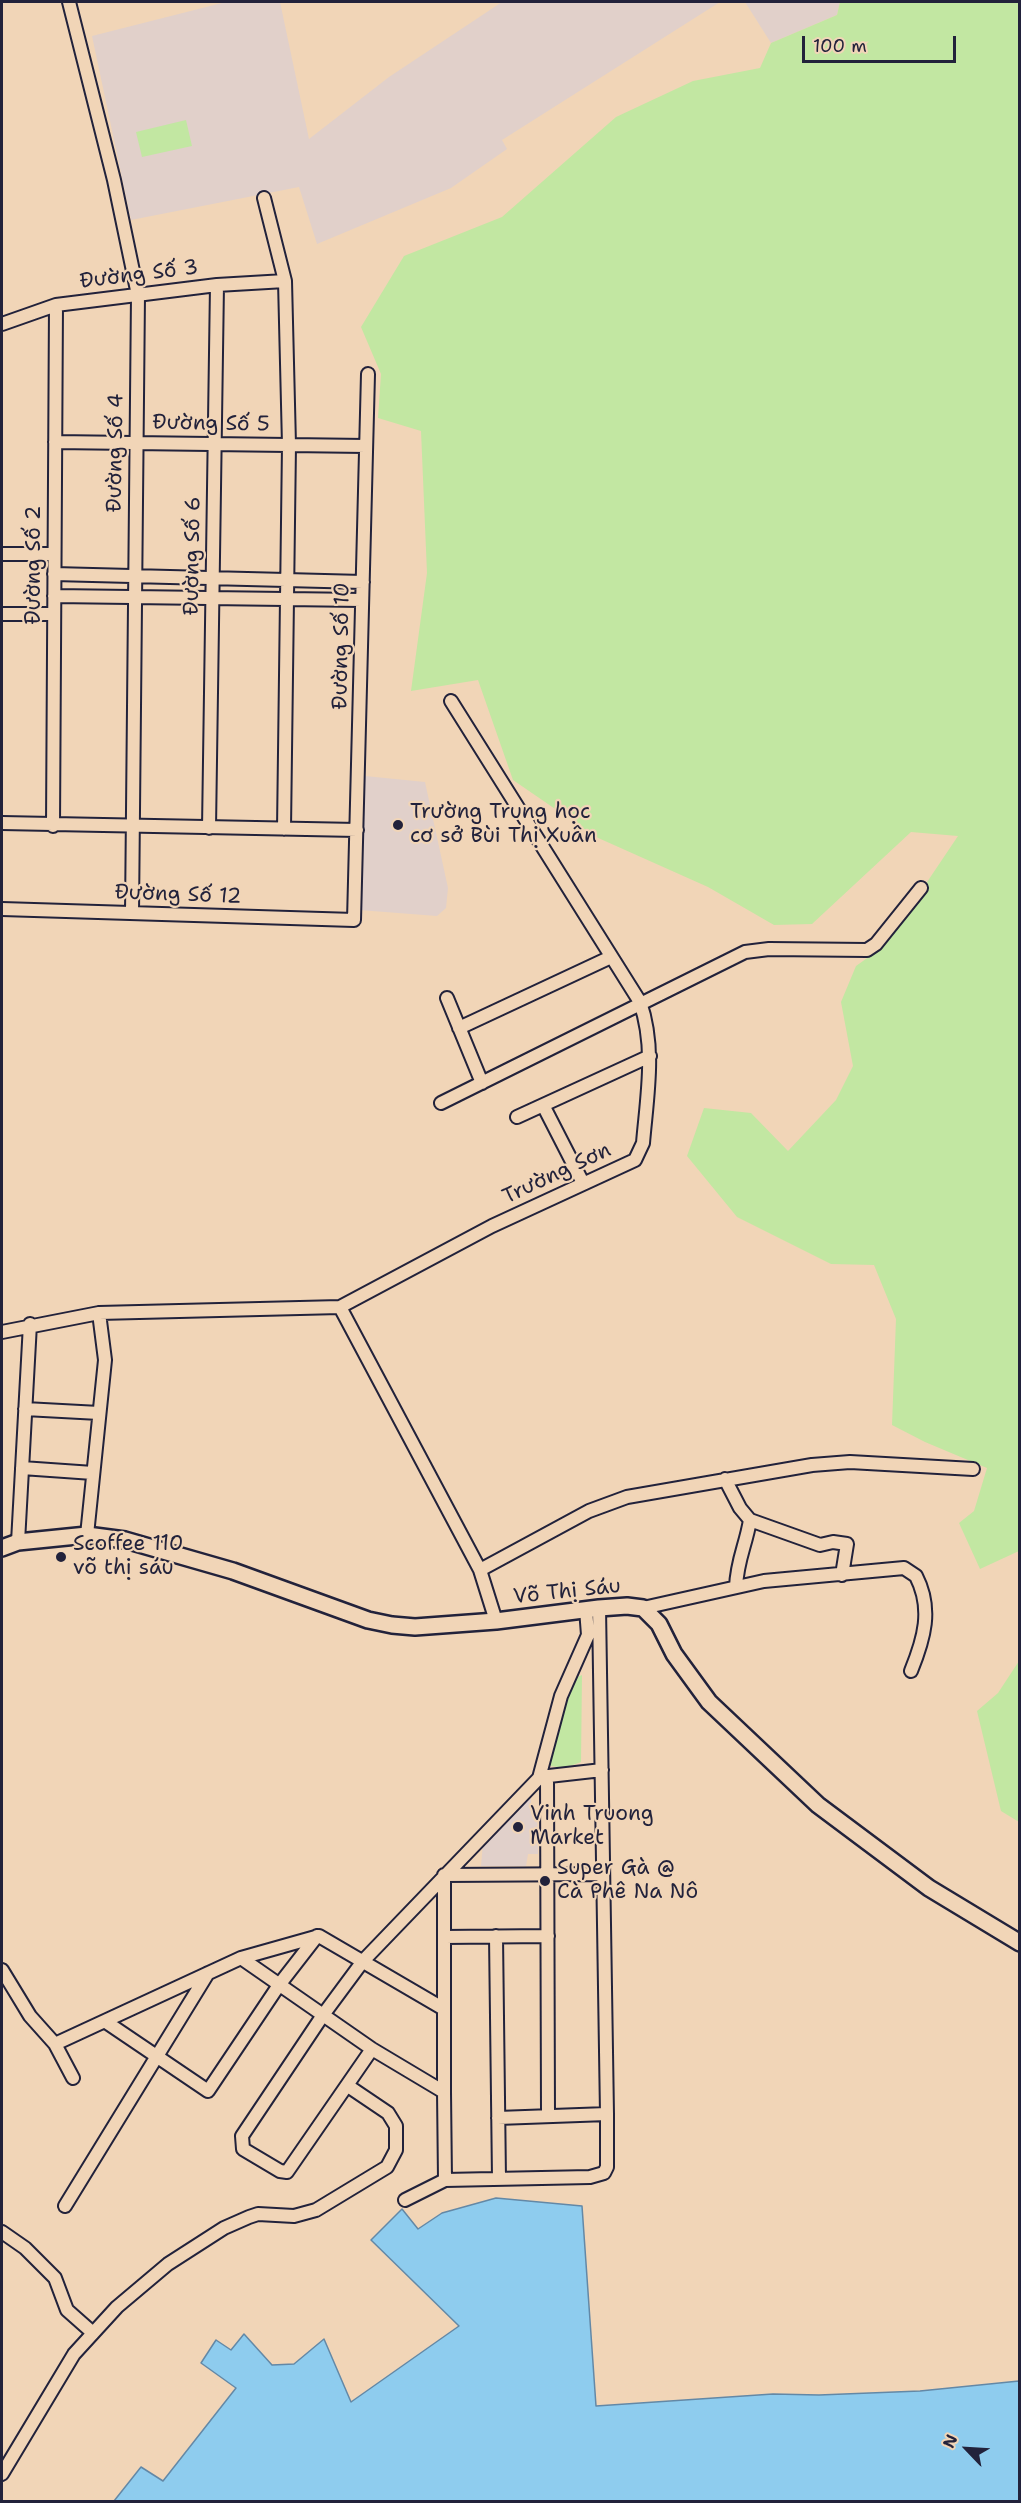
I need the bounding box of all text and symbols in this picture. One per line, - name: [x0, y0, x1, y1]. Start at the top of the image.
- scale bar: [805, 24, 960, 62]
- text: 100 m: [813, 34, 867, 58]
- street label: Đường Số 3: [78, 255, 200, 295]
- street label: Đường Số 4: [102, 393, 130, 513]
- street label: Đường Số 5: [152, 410, 270, 438]
- street label: Đường Số 6: [179, 496, 207, 616]
- street label: Đường Số 2: [22, 505, 48, 625]
- street label: Đường Số 10: [328, 582, 356, 710]
- place label: Trường Trung học cơ sở Bùi Thị Xuân: [410, 800, 597, 850]
- marker: Trường Trung học cơ sở Bùi Thị Xuân: [391, 818, 405, 832]
- street label: Đường Số 12: [114, 880, 242, 910]
- street label: Trường Sơn: [499, 1138, 615, 1210]
- place label: Scoffee 110 võ thị sáu: [73, 1532, 184, 1582]
- marker: Scoffee 110 võ thị sáu: [54, 1550, 68, 1564]
- street label: Võ Thị Sáu: [512, 1574, 622, 1610]
- place label: Vinh Truong Market: [530, 1802, 654, 1852]
- marker: Vinh Truong Market: [511, 1820, 525, 1834]
- place label: Super Gà @ Cà Phê Na Nô: [557, 1856, 698, 1906]
- marker: Super Gà @ Cà Phê Na Nô: [538, 1874, 552, 1888]
- north arrow: [937, 2419, 997, 2479]
- text: N: [938, 2431, 962, 2451]

